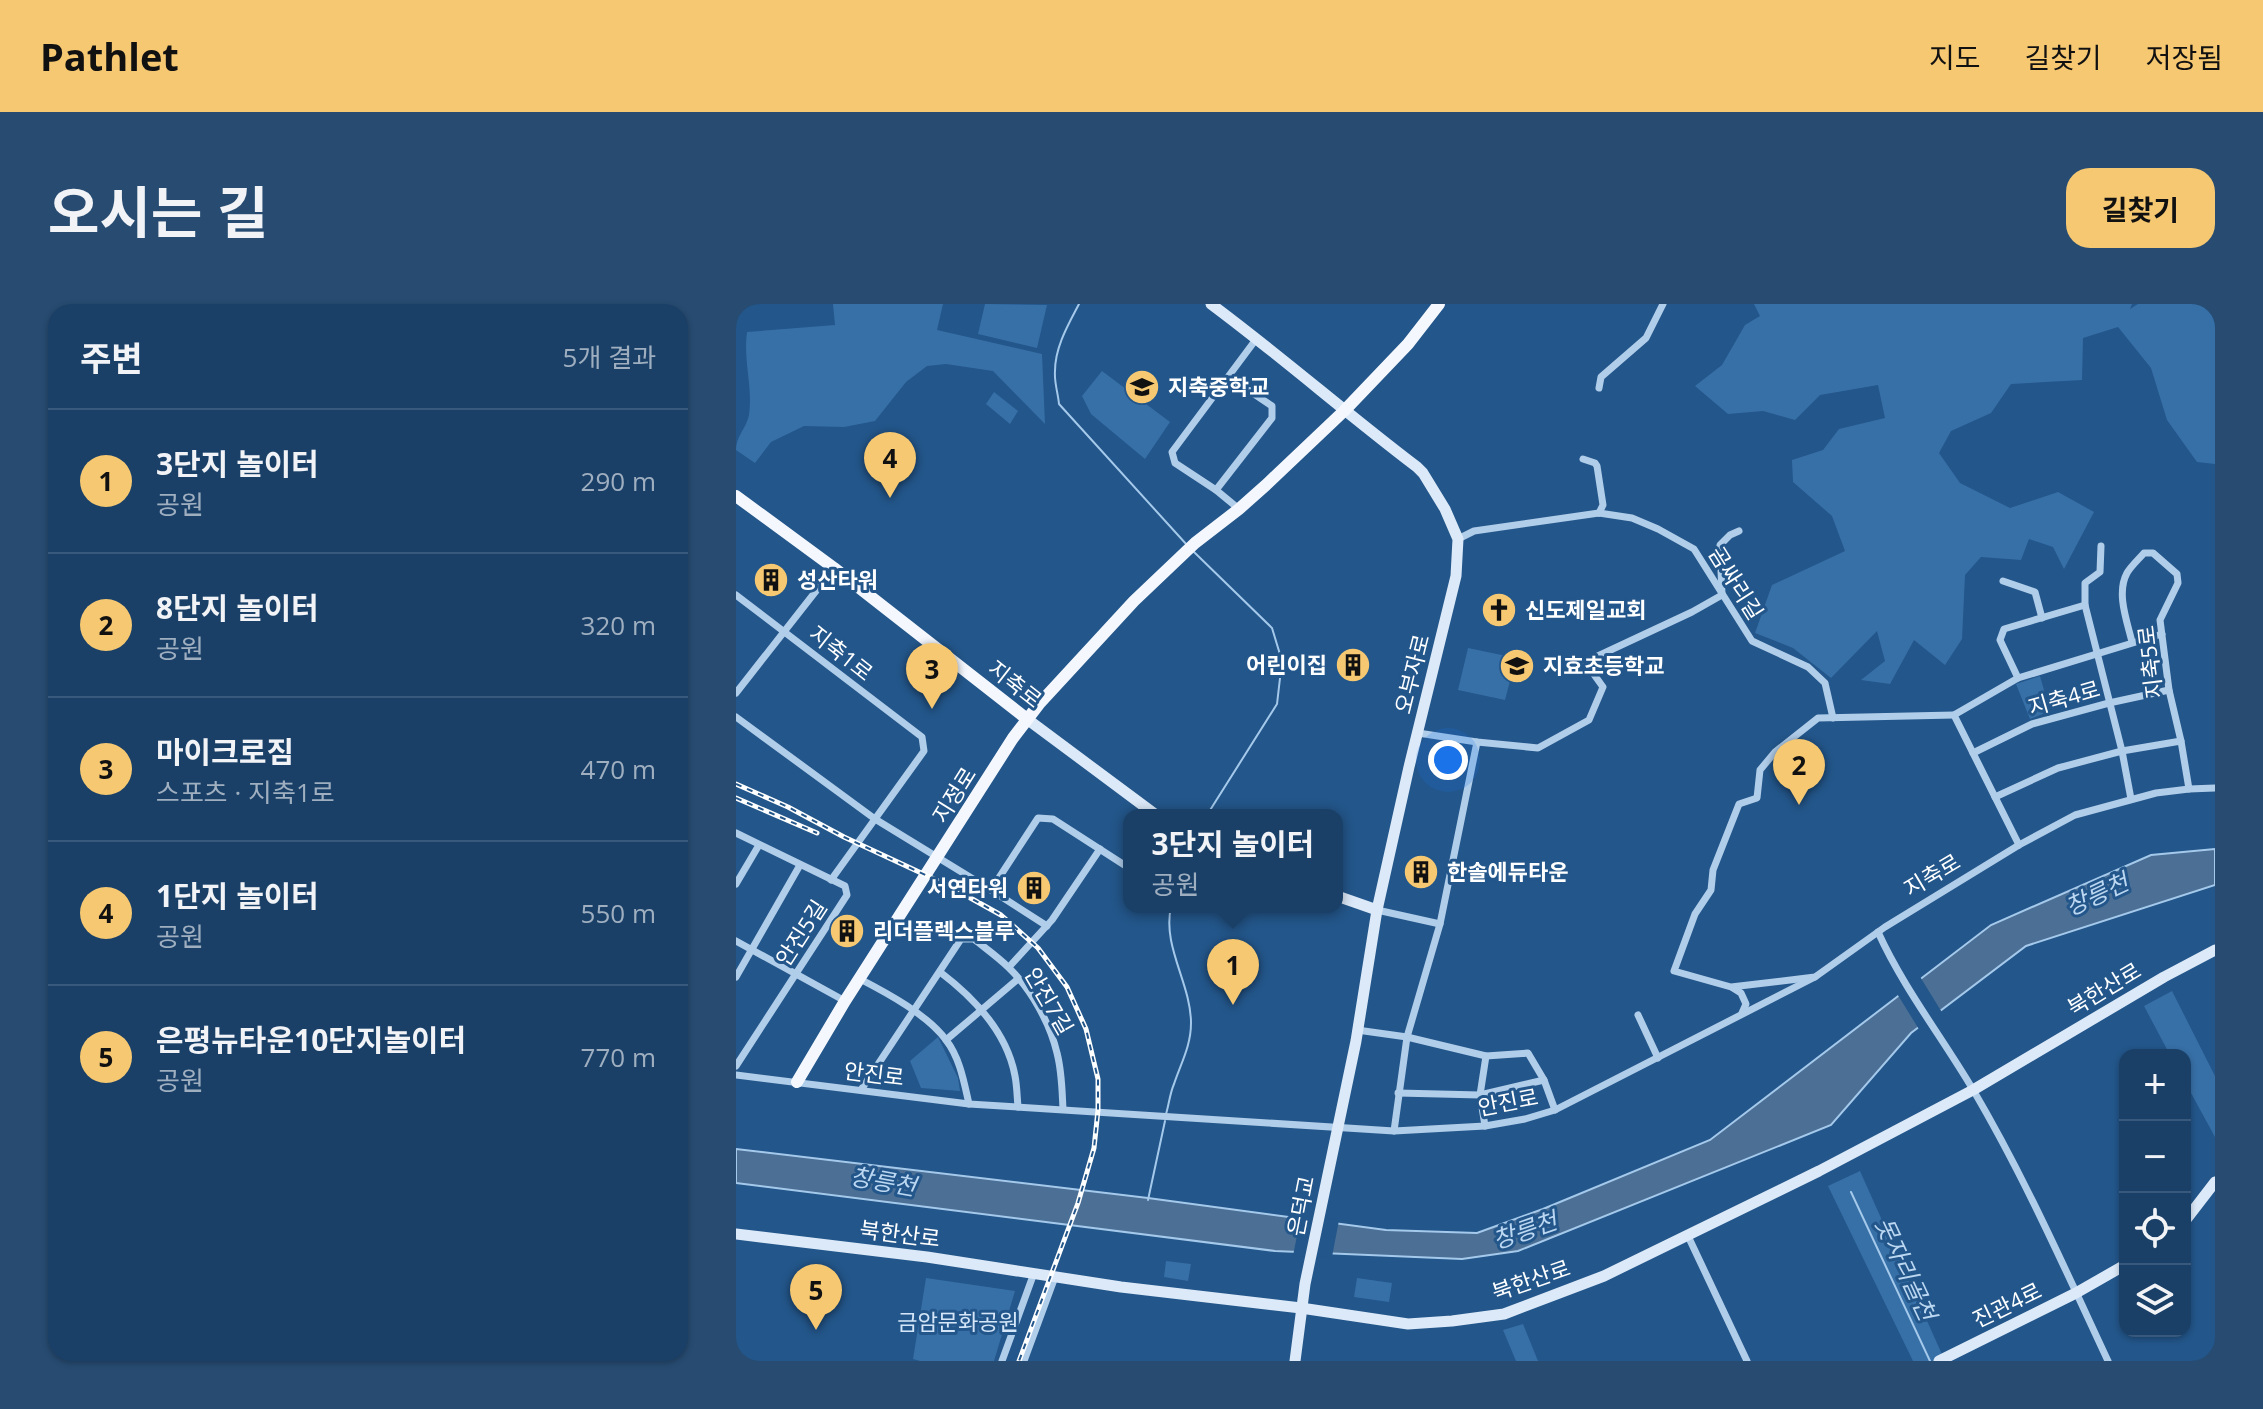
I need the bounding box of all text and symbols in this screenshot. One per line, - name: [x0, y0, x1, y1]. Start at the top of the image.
- text: Pathlet: [40, 30, 179, 82]
- text: 지도: [1929, 38, 1980, 76]
- text: 길찾기: [2024, 38, 2102, 76]
- text: 저장됨: [2146, 38, 2223, 76]
- button: 길찾기: [2066, 168, 2215, 248]
- text: 오시는 길: [48, 173, 269, 249]
- text: 주변: [80, 335, 143, 381]
- text: 5개 결과: [563, 339, 656, 375]
- school or university icon: 지축중학교: [1123, 368, 1161, 406]
- place label: 지축중학교: [1168, 371, 1269, 401]
- pin: 4: [864, 432, 916, 498]
- text: 3단지 놀이터: [156, 443, 319, 484]
- text: 1: [99, 463, 113, 499]
- text: 290 m: [581, 463, 656, 499]
- text: 공원: [156, 486, 204, 522]
- street label: 곰싸리길: [1703, 540, 1771, 625]
- building icon: 성산타워: [752, 561, 790, 599]
- place label: 성산타워: [797, 564, 878, 594]
- text: 8단지 놀이터: [156, 587, 319, 628]
- church icon: 신도제일교회: [1480, 591, 1518, 629]
- place label: 신도제일교회: [1525, 594, 1646, 624]
- text: 2: [99, 607, 113, 643]
- text: 320 m: [581, 607, 656, 643]
- street label: 지축1로: [803, 618, 880, 687]
- street label: 지축5로: [2130, 624, 2168, 700]
- text: 공원: [156, 630, 204, 666]
- street label: 오부자로: [1387, 631, 1435, 717]
- pin: 3: [906, 643, 958, 709]
- building icon: 어린이집: [1334, 646, 1372, 684]
- school or university icon: 지효초등학교: [1498, 647, 1536, 685]
- place label: 어린이집: [1246, 649, 1327, 679]
- place label: 지효초등학교: [1543, 650, 1664, 680]
- street label: 지축로: [982, 653, 1049, 714]
- street label: 지축4로: [2024, 673, 2103, 722]
- text: 마이크로짐: [156, 731, 294, 772]
- pin: 2: [1773, 739, 1825, 805]
- your location: [1428, 740, 1468, 780]
- text: 3: [99, 751, 113, 787]
- text: 470 m: [581, 751, 656, 787]
- street label: 지정로: [924, 761, 982, 828]
- text: 스포츠 · 지축1로: [156, 774, 335, 810]
- popup: [1123, 809, 1343, 913]
- text: 3단지 놀이터: [1152, 823, 1314, 864]
- street label: 지축로: [1898, 846, 1965, 903]
- building icon: 한솔에듀타운: [1402, 853, 1440, 891]
- place label: 한솔에듀타운: [1447, 856, 1568, 886]
- water label: 창릉천: [2059, 863, 2136, 923]
- text: 공원: [1152, 866, 1199, 902]
- building icon: 서연타워: [1015, 869, 1053, 907]
- place label: 서연타워: [927, 872, 1008, 902]
- text: 1단지 놀이터: [156, 875, 319, 916]
- street label: 안진5길: [768, 894, 833, 971]
- text: 4: [99, 895, 113, 931]
- text: 550 m: [581, 895, 656, 931]
- building icon: 리더플렉스블루: [828, 912, 866, 950]
- place label: 리더플렉스블루: [873, 915, 1015, 945]
- text: 공원: [156, 918, 204, 954]
- pin: 1: [1207, 939, 1259, 1005]
- street label: 북한산로: [2061, 954, 2146, 1022]
- street label: 안진7길: [1019, 961, 1081, 1040]
- text: 은평뉴타운10단지놀이터: [156, 1019, 466, 1060]
- text: 5: [99, 1039, 113, 1075]
- text: 770 m: [581, 1039, 656, 1075]
- map controls: [2119, 1049, 2191, 1337]
- button: +: [2119, 1049, 2191, 1121]
- street label: 안진로: [842, 1054, 906, 1092]
- text: 공원: [156, 1062, 204, 1098]
- street label: 안진로: [1475, 1080, 1540, 1122]
- button: −: [2119, 1121, 2191, 1193]
- water label: 창릉천: [848, 1159, 922, 1203]
- street label: 은덕교: [1279, 1173, 1321, 1238]
- button: locate: [2119, 1193, 2191, 1265]
- water label: 창릉천: [1488, 1202, 1564, 1256]
- water label: 못자리골천: [1868, 1211, 1946, 1328]
- street label: 북한산로: [858, 1213, 942, 1253]
- street label: 북한산로: [1488, 1252, 1574, 1306]
- pin: 5: [790, 1264, 842, 1330]
- button: layers: [2119, 1265, 2191, 1337]
- street label: 진관4로: [1967, 1275, 2046, 1334]
- park label: 금암문화공원: [897, 1306, 1019, 1336]

